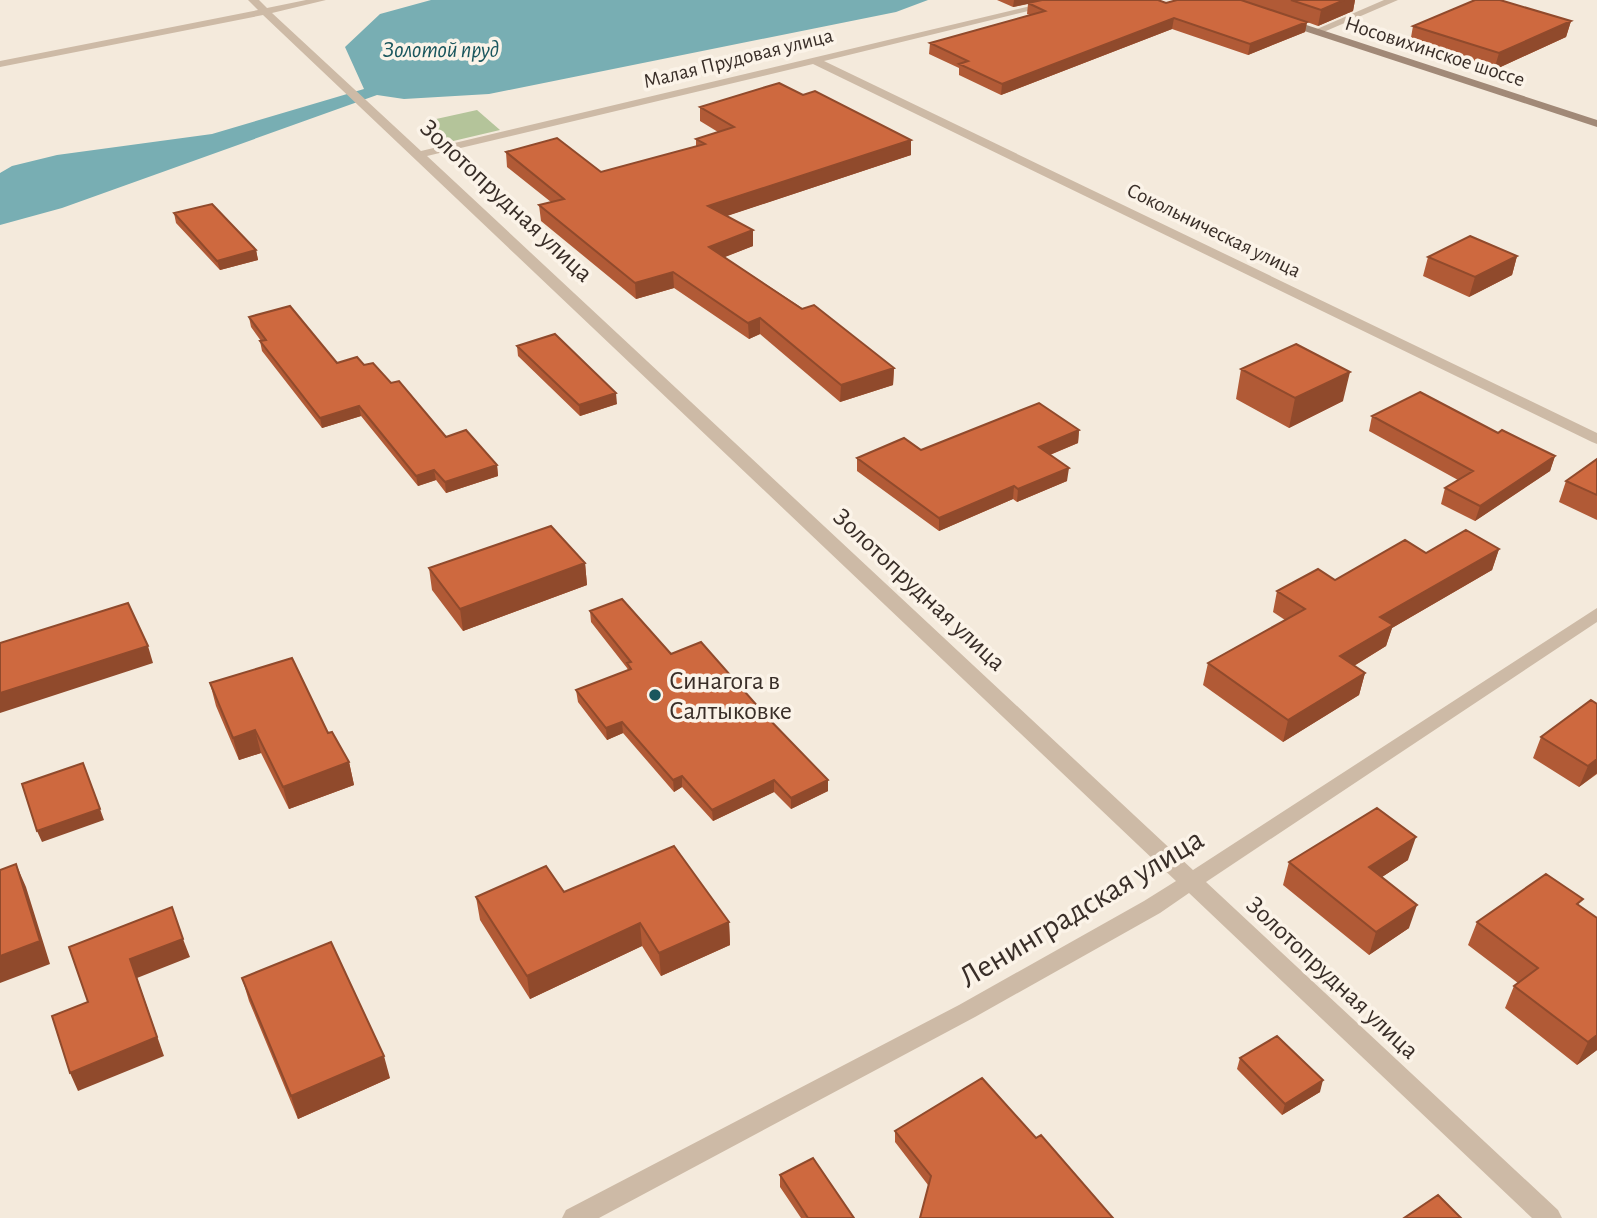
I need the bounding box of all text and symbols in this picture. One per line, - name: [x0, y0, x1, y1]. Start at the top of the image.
- street label: Носовихинское шоссе: [1342, 12, 1527, 90]
- street label: Малая Прудовая улица: [641, 25, 836, 92]
- water label: Золотой пруд: [383, 39, 499, 62]
- street label: Золотопрудная улица: [415, 114, 598, 287]
- street label: Сокольническая улица: [1124, 179, 1304, 282]
- street label: Золотопрудная улица: [828, 503, 1011, 676]
- place label: Синагога в Салтыковке: [669, 668, 792, 724]
- marker: Синагога в Салтыковке: [647, 687, 663, 703]
- street label: Ленинградская улица: [954, 822, 1209, 993]
- street label: Золотопрудная улица: [1241, 891, 1424, 1064]

